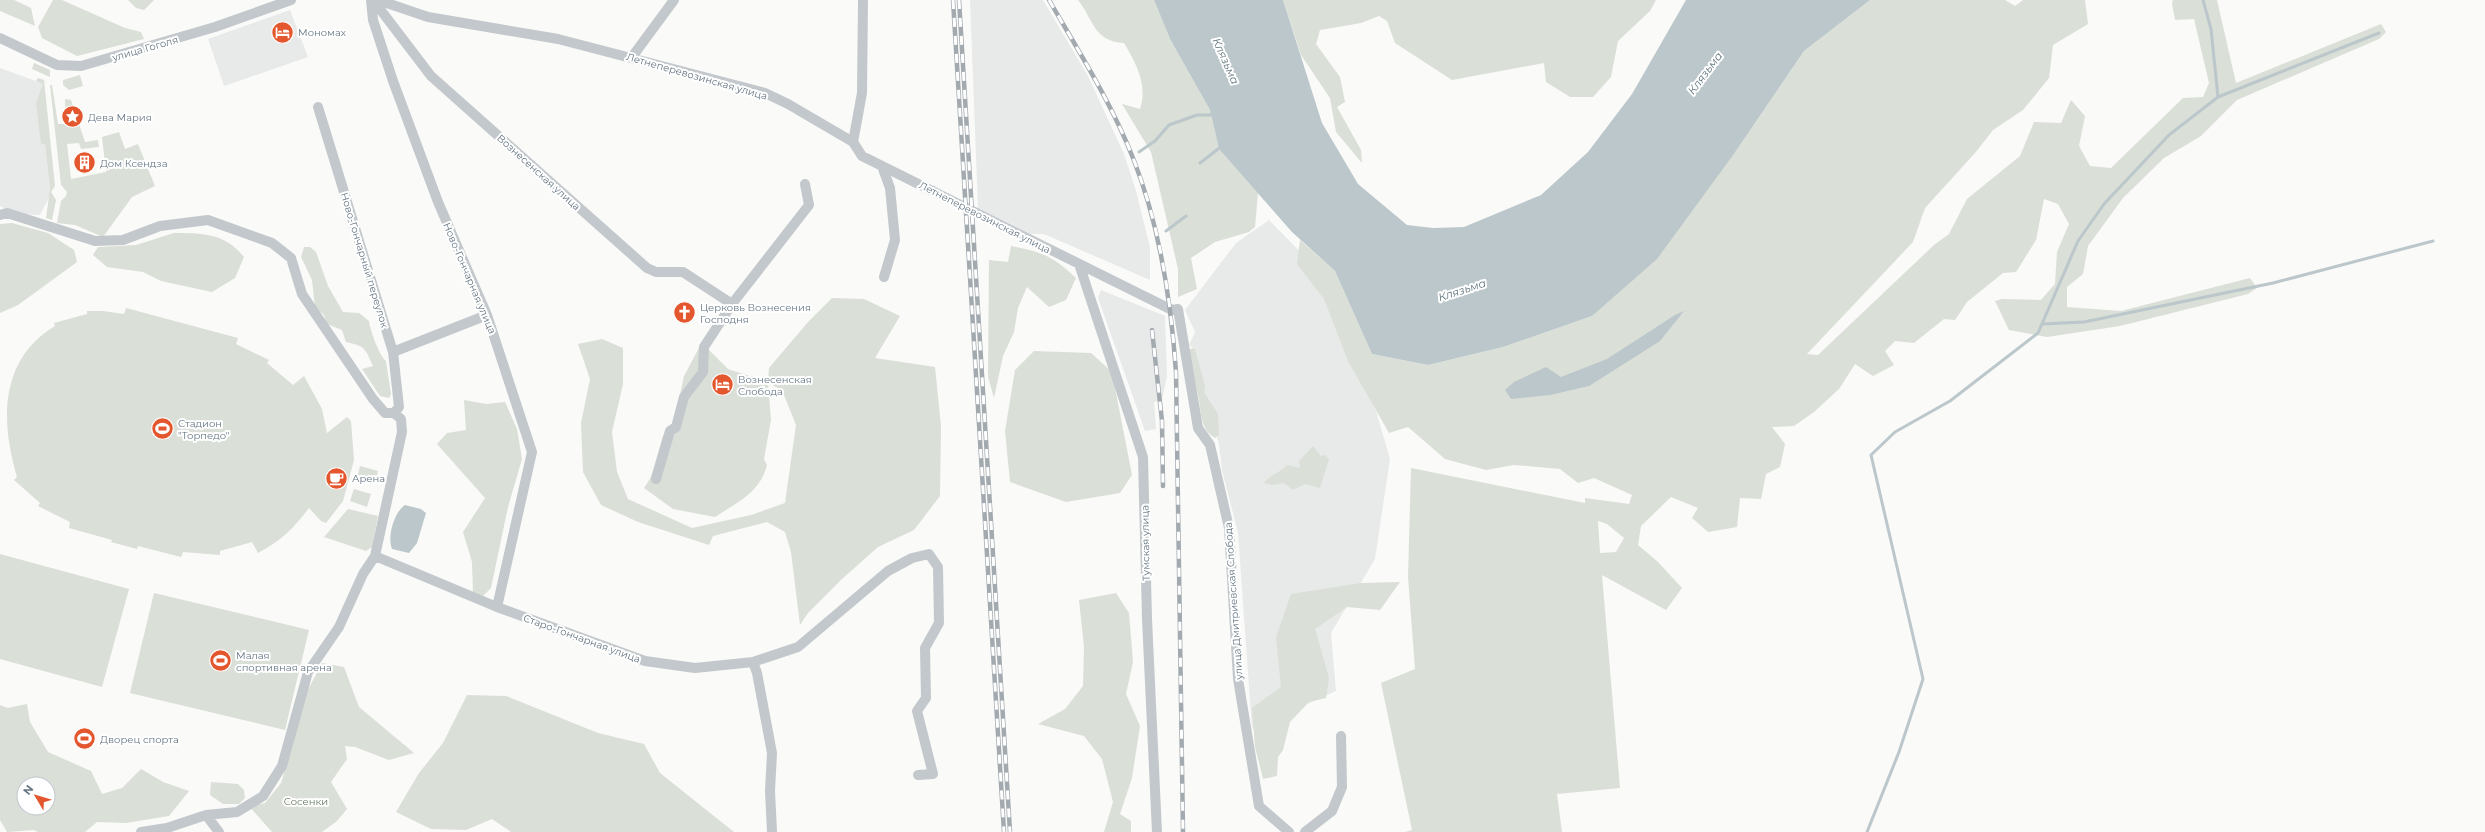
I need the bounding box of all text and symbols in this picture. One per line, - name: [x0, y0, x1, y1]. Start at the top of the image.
- hotel icon: Мономах: [269, 19, 295, 45]
- place label: Мономах: [298, 26, 347, 39]
- street label: улица Гоголя: [110, 33, 180, 64]
- water label: Клязьма: [1210, 36, 1243, 87]
- water label: Клязьма: [1685, 49, 1726, 97]
- street label: Летнеперевозинская улица: [625, 50, 769, 103]
- place icon: Дева Мария: [59, 104, 85, 130]
- place label: Дева Мария: [88, 111, 152, 124]
- street label: Вознесенская улица: [494, 132, 583, 213]
- building icon: Дом Ксендза: [72, 150, 98, 176]
- place label: Дом Ксендза: [100, 157, 168, 170]
- street label: Летнеперевозинская улица: [917, 179, 1053, 256]
- street label: Ново-Гончарный переулок: [338, 191, 391, 330]
- street label: Ново-Гончарная улица: [440, 221, 499, 336]
- water label: Клязьма: [1436, 276, 1488, 304]
- church icon: Церковь Вознесения Господня: [672, 300, 698, 326]
- place label: Церковь Вознесения Господня: [700, 301, 811, 326]
- hotel icon: Вознесенская Слобода: [710, 372, 736, 398]
- place label: Вознесенская Слобода: [738, 373, 812, 398]
- sports icon: Стадион "Торпедо": [150, 416, 176, 442]
- place label: Стадион "Торпедо": [178, 417, 230, 442]
- cafe icon: Арена: [324, 465, 350, 491]
- place label: Арена: [352, 472, 385, 485]
- street label: Тумская улица: [1138, 505, 1153, 581]
- street label: улица Дмитриевская Слобода: [1222, 522, 1246, 681]
- street label: Старо-Гончарная улица: [522, 611, 642, 666]
- sports icon: Малая спортивная арена: [207, 648, 233, 674]
- place label: Малая спортивная арена: [236, 649, 332, 674]
- sports icon: Дворец спорта: [72, 726, 98, 752]
- place label: Дворец спорта: [100, 733, 179, 746]
- north arrow: [16, 776, 56, 816]
- text: N: [20, 782, 36, 798]
- park label: Сосенки: [284, 795, 328, 808]

